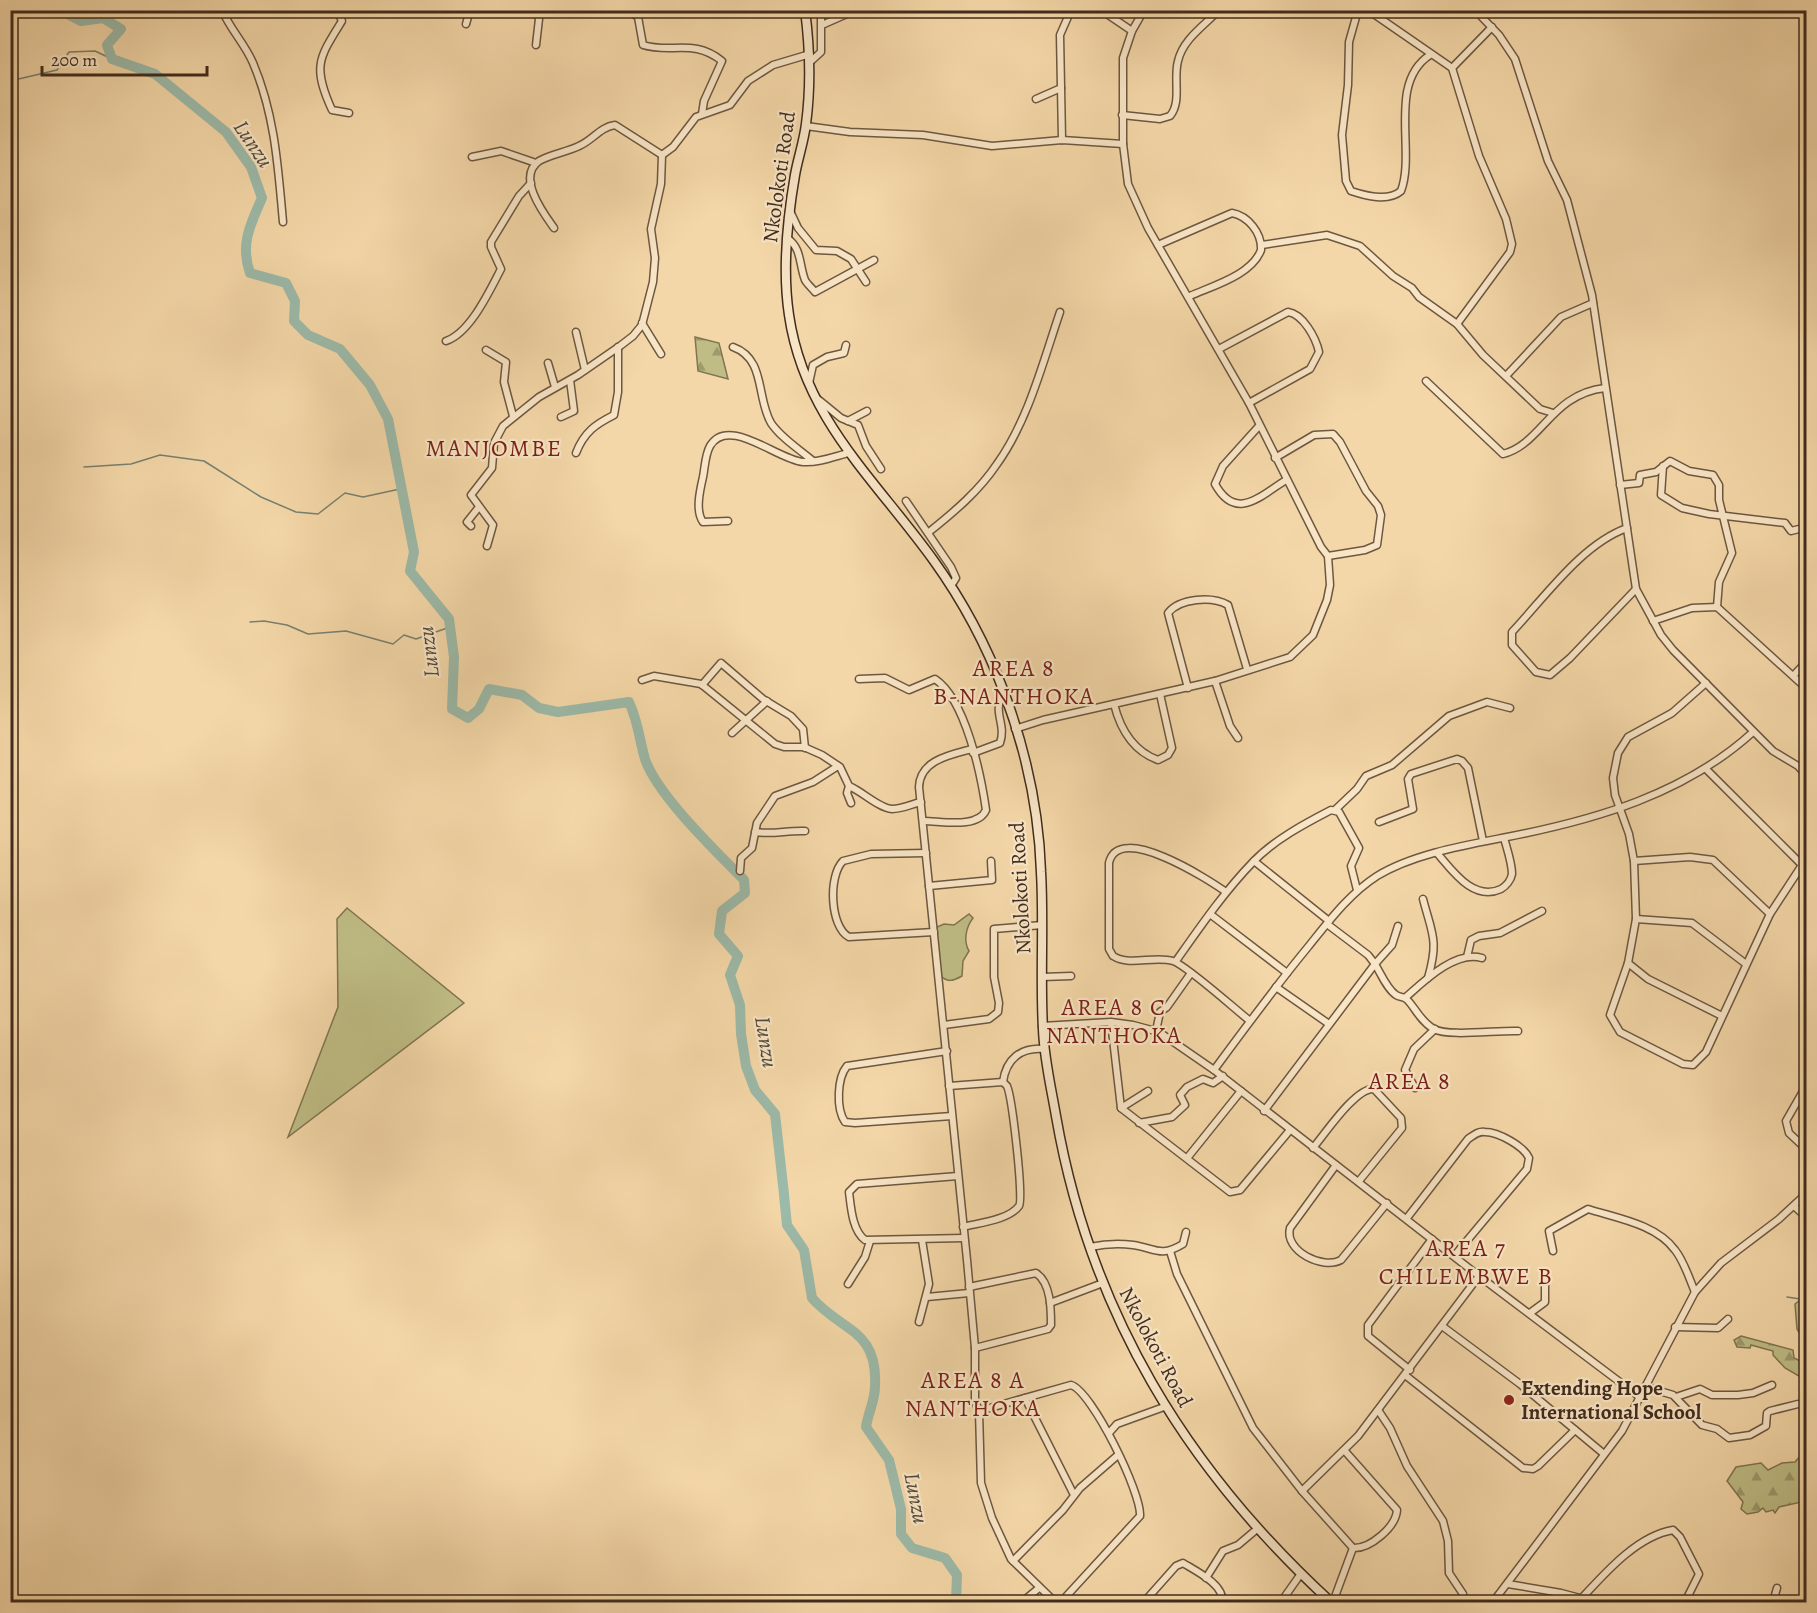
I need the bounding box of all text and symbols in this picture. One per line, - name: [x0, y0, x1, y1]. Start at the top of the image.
- scale bar: [42, 39, 207, 77]
- text: 200 m: [51, 48, 97, 72]
- street label: Nkolokoti Road: [756, 109, 802, 244]
- water label: Lunzu: [226, 114, 280, 174]
- district label: MANJOMBE: [426, 432, 562, 464]
- water label: Lunzu: [411, 624, 447, 680]
- district label: AREA 8 B-NANTHOKA: [933, 652, 1095, 712]
- street label: Nkolokoti Road: [1003, 820, 1037, 955]
- district label: AREA 8 C NANTHOKA: [1046, 991, 1182, 1051]
- water label: Lunzu: [747, 1014, 785, 1070]
- district label: AREA 8: [1368, 1065, 1451, 1097]
- district label: AREA 7 CHILEMBWE B: [1379, 1232, 1553, 1292]
- street label: Nkolokoti Road: [1113, 1282, 1200, 1413]
- district label: AREA 8 A NANTHOKA: [905, 1364, 1041, 1424]
- place label: Extending Hope International School: [1521, 1374, 1702, 1426]
- marker: Extending Hope International School: [1502, 1393, 1516, 1407]
- water label: Lunzu: [896, 1470, 936, 1527]

